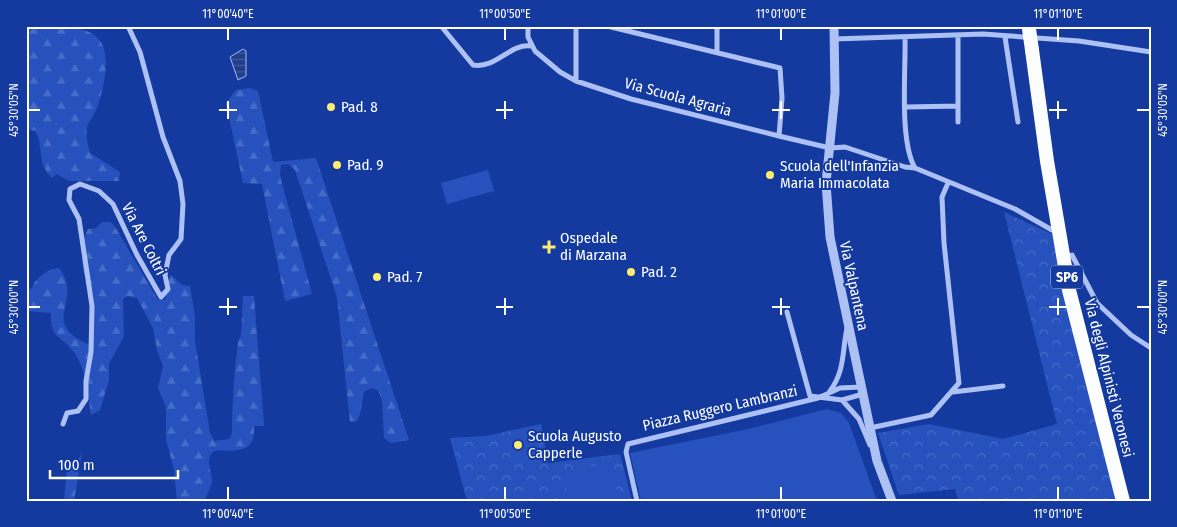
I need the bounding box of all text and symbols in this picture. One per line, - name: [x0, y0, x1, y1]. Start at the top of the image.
- text: 11°00'40"E: [202, 7, 254, 21]
- text: 11°00'50"E: [479, 7, 531, 21]
- text: 11°01'00"E: [756, 7, 807, 21]
- text: 11°01'10"E: [1034, 7, 1083, 21]
- street label: Via Scuola Agraria: [623, 74, 733, 120]
- text: 45°30'05"N: [7, 83, 21, 137]
- text: 45°30'05"N: [1156, 83, 1170, 137]
- place label: Pad. 8: [341, 98, 378, 116]
- marker: Pad. 8: [325, 101, 337, 113]
- place label: Pad. 9: [347, 156, 383, 174]
- place label: Scuola dell'Infanzia Maria Immacolata: [780, 157, 899, 192]
- marker: Pad. 9: [331, 159, 343, 171]
- marker: Scuola dell'Infanzia Maria Immacolata: [764, 169, 776, 181]
- street label: Via Are Coltri: [118, 200, 170, 278]
- place label: Ospedale di Marzana: [560, 229, 627, 264]
- marker: Ospedale di Marzana: [542, 240, 556, 254]
- street label: Via Valpantena: [836, 240, 872, 332]
- place label: Pad. 2: [641, 263, 677, 281]
- marker: Pad. 2: [625, 266, 637, 278]
- road number: SP6: [1051, 266, 1083, 288]
- place label: Pad. 7: [387, 268, 422, 286]
- marker: Pad. 7: [371, 271, 383, 283]
- text: 45°30'00"N: [7, 280, 21, 334]
- text: 45°30'00"N: [1156, 280, 1170, 334]
- street label: Via degli Alpinisti Veronesi: [1081, 297, 1137, 459]
- street label: Piazza Ruggero Lambranzi: [641, 381, 799, 435]
- place label: Scuola Augusto Capperle: [528, 427, 622, 462]
- marker: Scuola Augusto Capperle: [512, 439, 524, 451]
- scale bar: [50, 447, 178, 479]
- text: 100 m: [58, 456, 95, 474]
- text: 11°00'40"E: [202, 507, 254, 521]
- text: 11°00'50"E: [479, 507, 531, 521]
- text: 11°01'00"E: [756, 507, 807, 521]
- text: 11°01'10"E: [1034, 507, 1083, 521]

